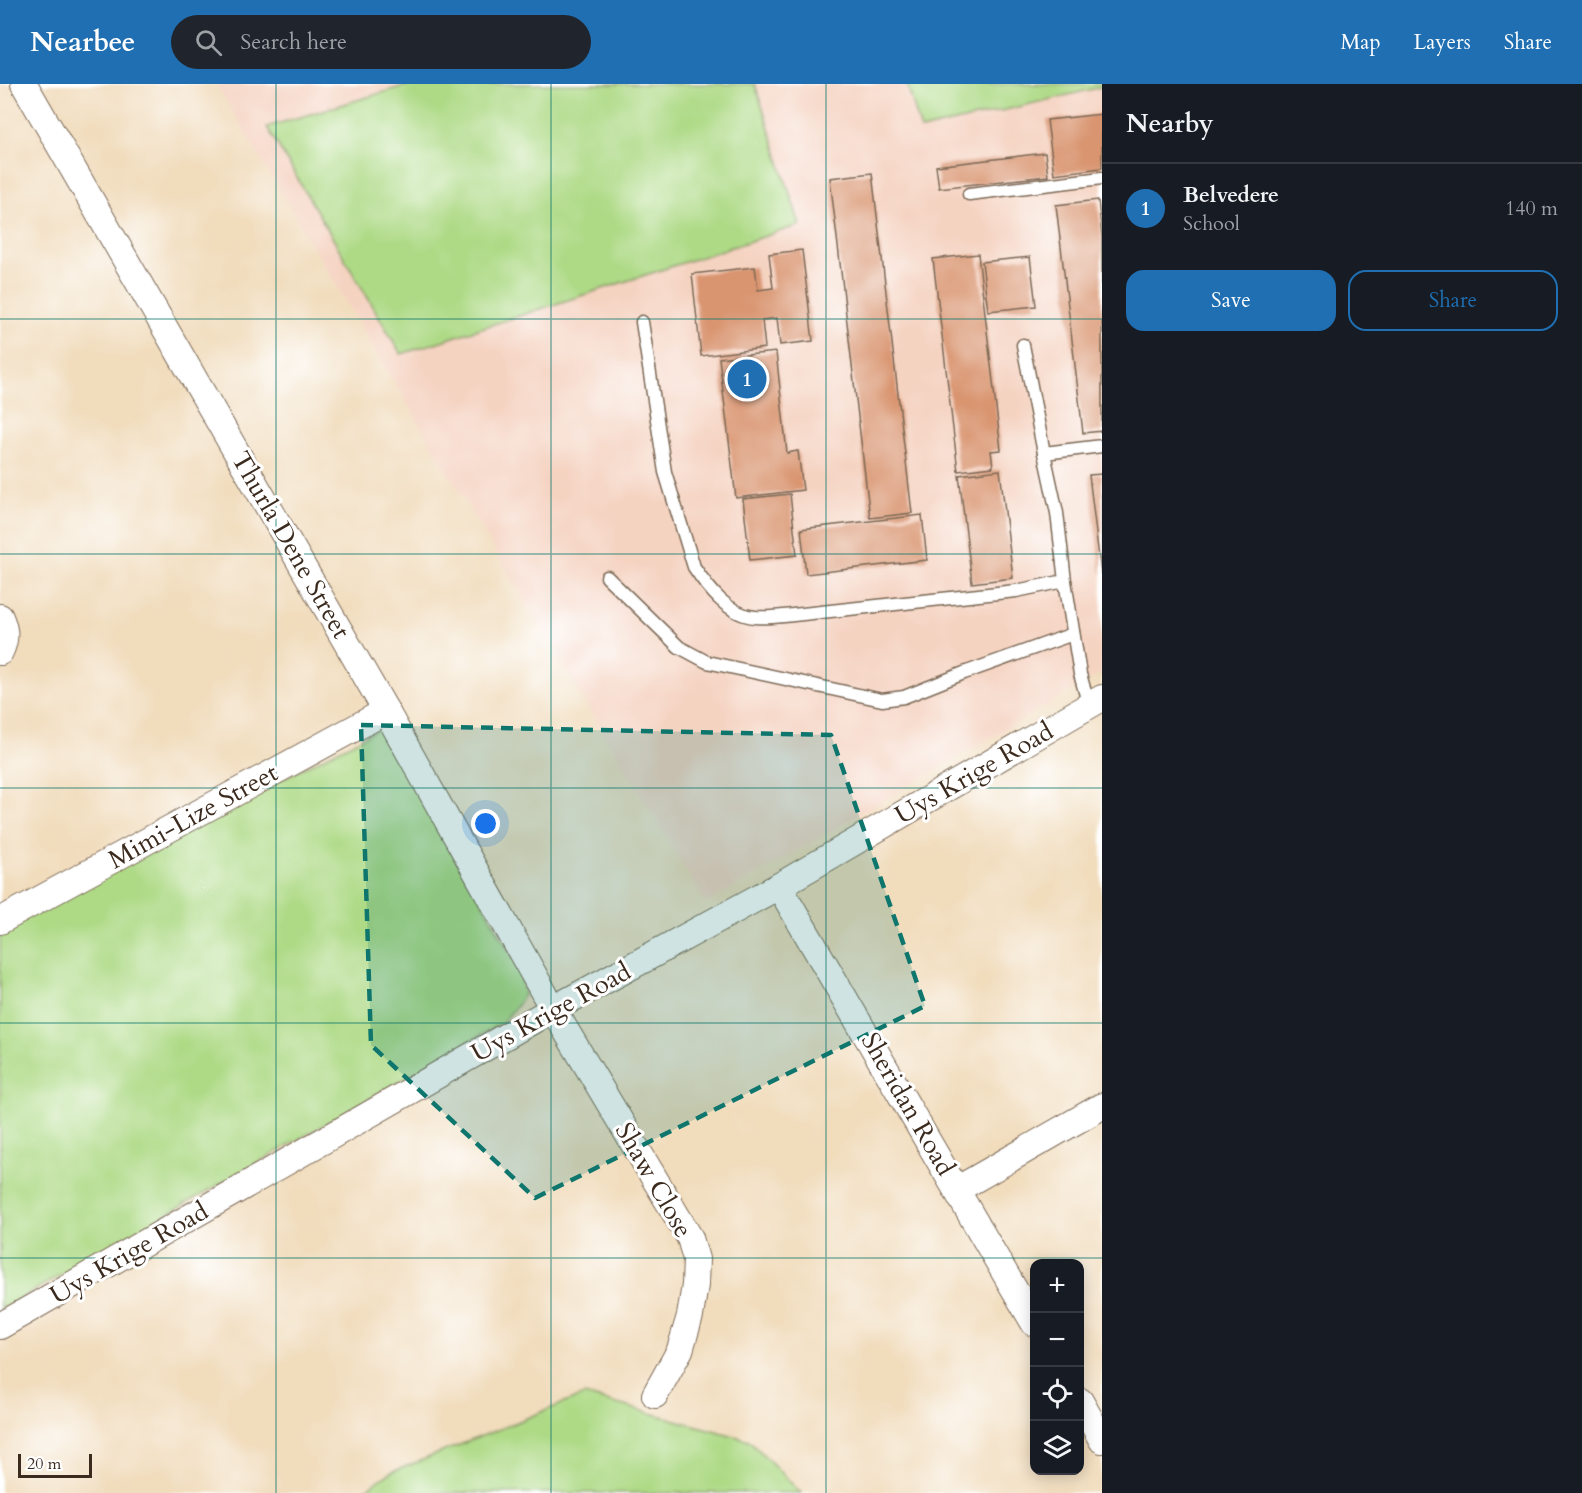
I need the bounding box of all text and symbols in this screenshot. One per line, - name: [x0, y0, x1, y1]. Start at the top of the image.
- search box: [171, 15, 591, 69]
- text: Nearbee: [30, 23, 135, 61]
- icon: search: [192, 26, 225, 59]
- text: Search here: [240, 27, 347, 57]
- text: Map: [1341, 28, 1381, 57]
- text: Layers: [1414, 28, 1471, 57]
- text: Share: [1504, 28, 1552, 57]
- text: Nearby: [1126, 106, 1214, 141]
- text: Belvedere: [1183, 180, 1279, 210]
- text: 1: [1140, 195, 1151, 222]
- text: 140 m: [1505, 195, 1558, 222]
- text: School: [1183, 210, 1240, 237]
- button: Save: [1126, 270, 1336, 331]
- button: Share: [1348, 270, 1558, 331]
- pin: 1: [728, 356, 766, 402]
- street label: Thurla Dene Street: [223, 445, 359, 645]
- street label: Uys Krige Road: [888, 713, 1060, 832]
- street label: Mimi-Lize Street: [102, 755, 284, 877]
- your location: [471, 809, 500, 838]
- street label: Uys Krige Road: [465, 954, 637, 1070]
- street label: Sheridan Road: [853, 1026, 963, 1182]
- street label: Shaw Close: [607, 1116, 701, 1244]
- street label: Uys Krige Road: [43, 1193, 215, 1312]
- map controls: [1030, 1259, 1084, 1475]
- button: +: [1030, 1259, 1084, 1313]
- button: −: [1030, 1313, 1084, 1367]
- button: locate: [1030, 1367, 1084, 1421]
- button: layers: [1030, 1421, 1084, 1475]
- scale bar: [18, 1451, 92, 1478]
- text: 20 m: [27, 1453, 61, 1475]

